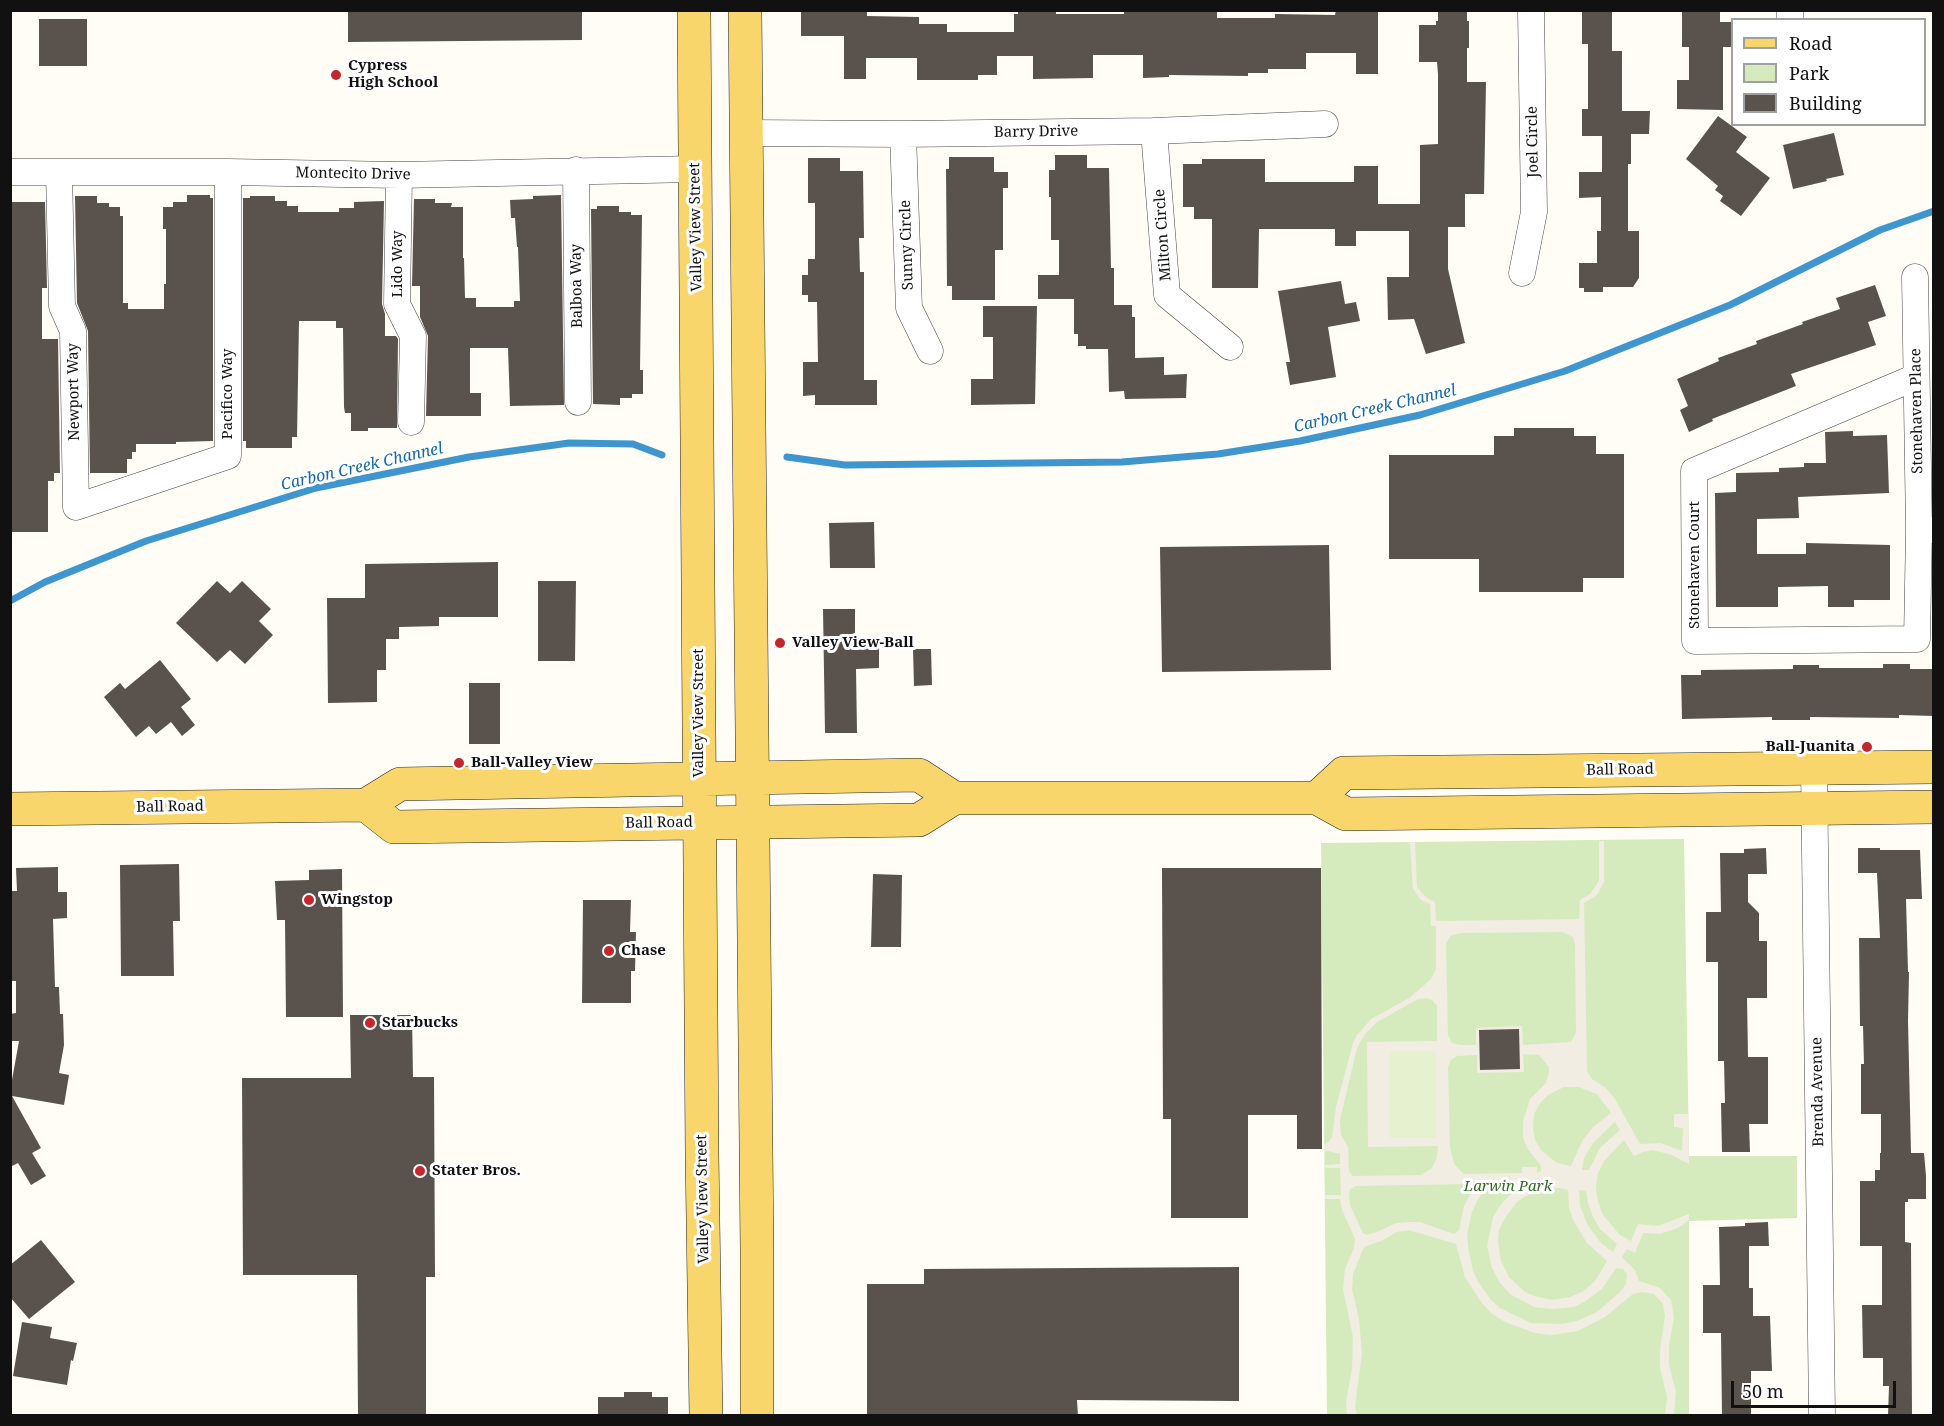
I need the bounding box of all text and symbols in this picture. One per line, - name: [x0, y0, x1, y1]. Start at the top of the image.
- legend: [1731, 18, 1926, 126]
- text: Road: [1789, 31, 1832, 55]
- place label: Cypress High School: [348, 57, 438, 92]
- text: Park: [1789, 61, 1829, 85]
- marker: Cypress High School: [329, 68, 343, 82]
- text: Building: [1789, 91, 1862, 115]
- street label: Joel Circle: [1523, 106, 1543, 178]
- street label: Barry Drive: [994, 122, 1078, 142]
- street label: Valley View Street: [686, 162, 706, 292]
- street label: Montecito Drive: [295, 164, 411, 184]
- street label: Milton Circle: [1151, 188, 1175, 282]
- street label: Sunny Circle: [896, 200, 918, 290]
- street label: Lido Way: [389, 230, 407, 298]
- street label: Balboa Way: [567, 244, 587, 328]
- street label: Newport Way: [64, 343, 84, 441]
- street label: Stonehaven Place: [1907, 348, 1927, 474]
- street label: Pacifico Way: [219, 349, 237, 439]
- water label: Carbon Creek Channel: [1292, 381, 1458, 437]
- water label: Carbon Creek Channel: [279, 439, 445, 495]
- street label: Stonehaven Court: [1686, 501, 1704, 629]
- place label: Valley View-Ball: [792, 634, 914, 652]
- marker: Valley View-Ball: [773, 636, 787, 650]
- street label: Valley View Street: [690, 649, 708, 777]
- place label: Ball-Juanita: [1765, 738, 1855, 756]
- marker: Ball-Juanita: [1860, 740, 1874, 754]
- place label: Ball-Valley View: [471, 754, 593, 772]
- marker: Ball-Valley View: [452, 756, 466, 770]
- street label: Ball Road: [1586, 760, 1654, 780]
- street label: Ball Road: [136, 797, 204, 817]
- street label: Ball Road: [625, 813, 693, 833]
- place label: Wingstop: [321, 891, 393, 909]
- marker: Wingstop: [302, 893, 316, 907]
- place label: Chase: [621, 942, 666, 960]
- marker: Chase: [602, 944, 616, 958]
- place label: Starbucks: [382, 1014, 458, 1032]
- marker: Starbucks: [363, 1016, 377, 1030]
- street label: Brenda Avenue: [1808, 1037, 1828, 1147]
- street label: Valley View Street: [693, 1134, 713, 1264]
- place label: Stater Bros.: [432, 1162, 521, 1180]
- marker: Stater Bros.: [413, 1164, 427, 1178]
- park label: Larwin Park: [1464, 1178, 1552, 1196]
- scale bar: [1734, 1369, 1899, 1407]
- text: 50 m: [1742, 1379, 1784, 1403]

